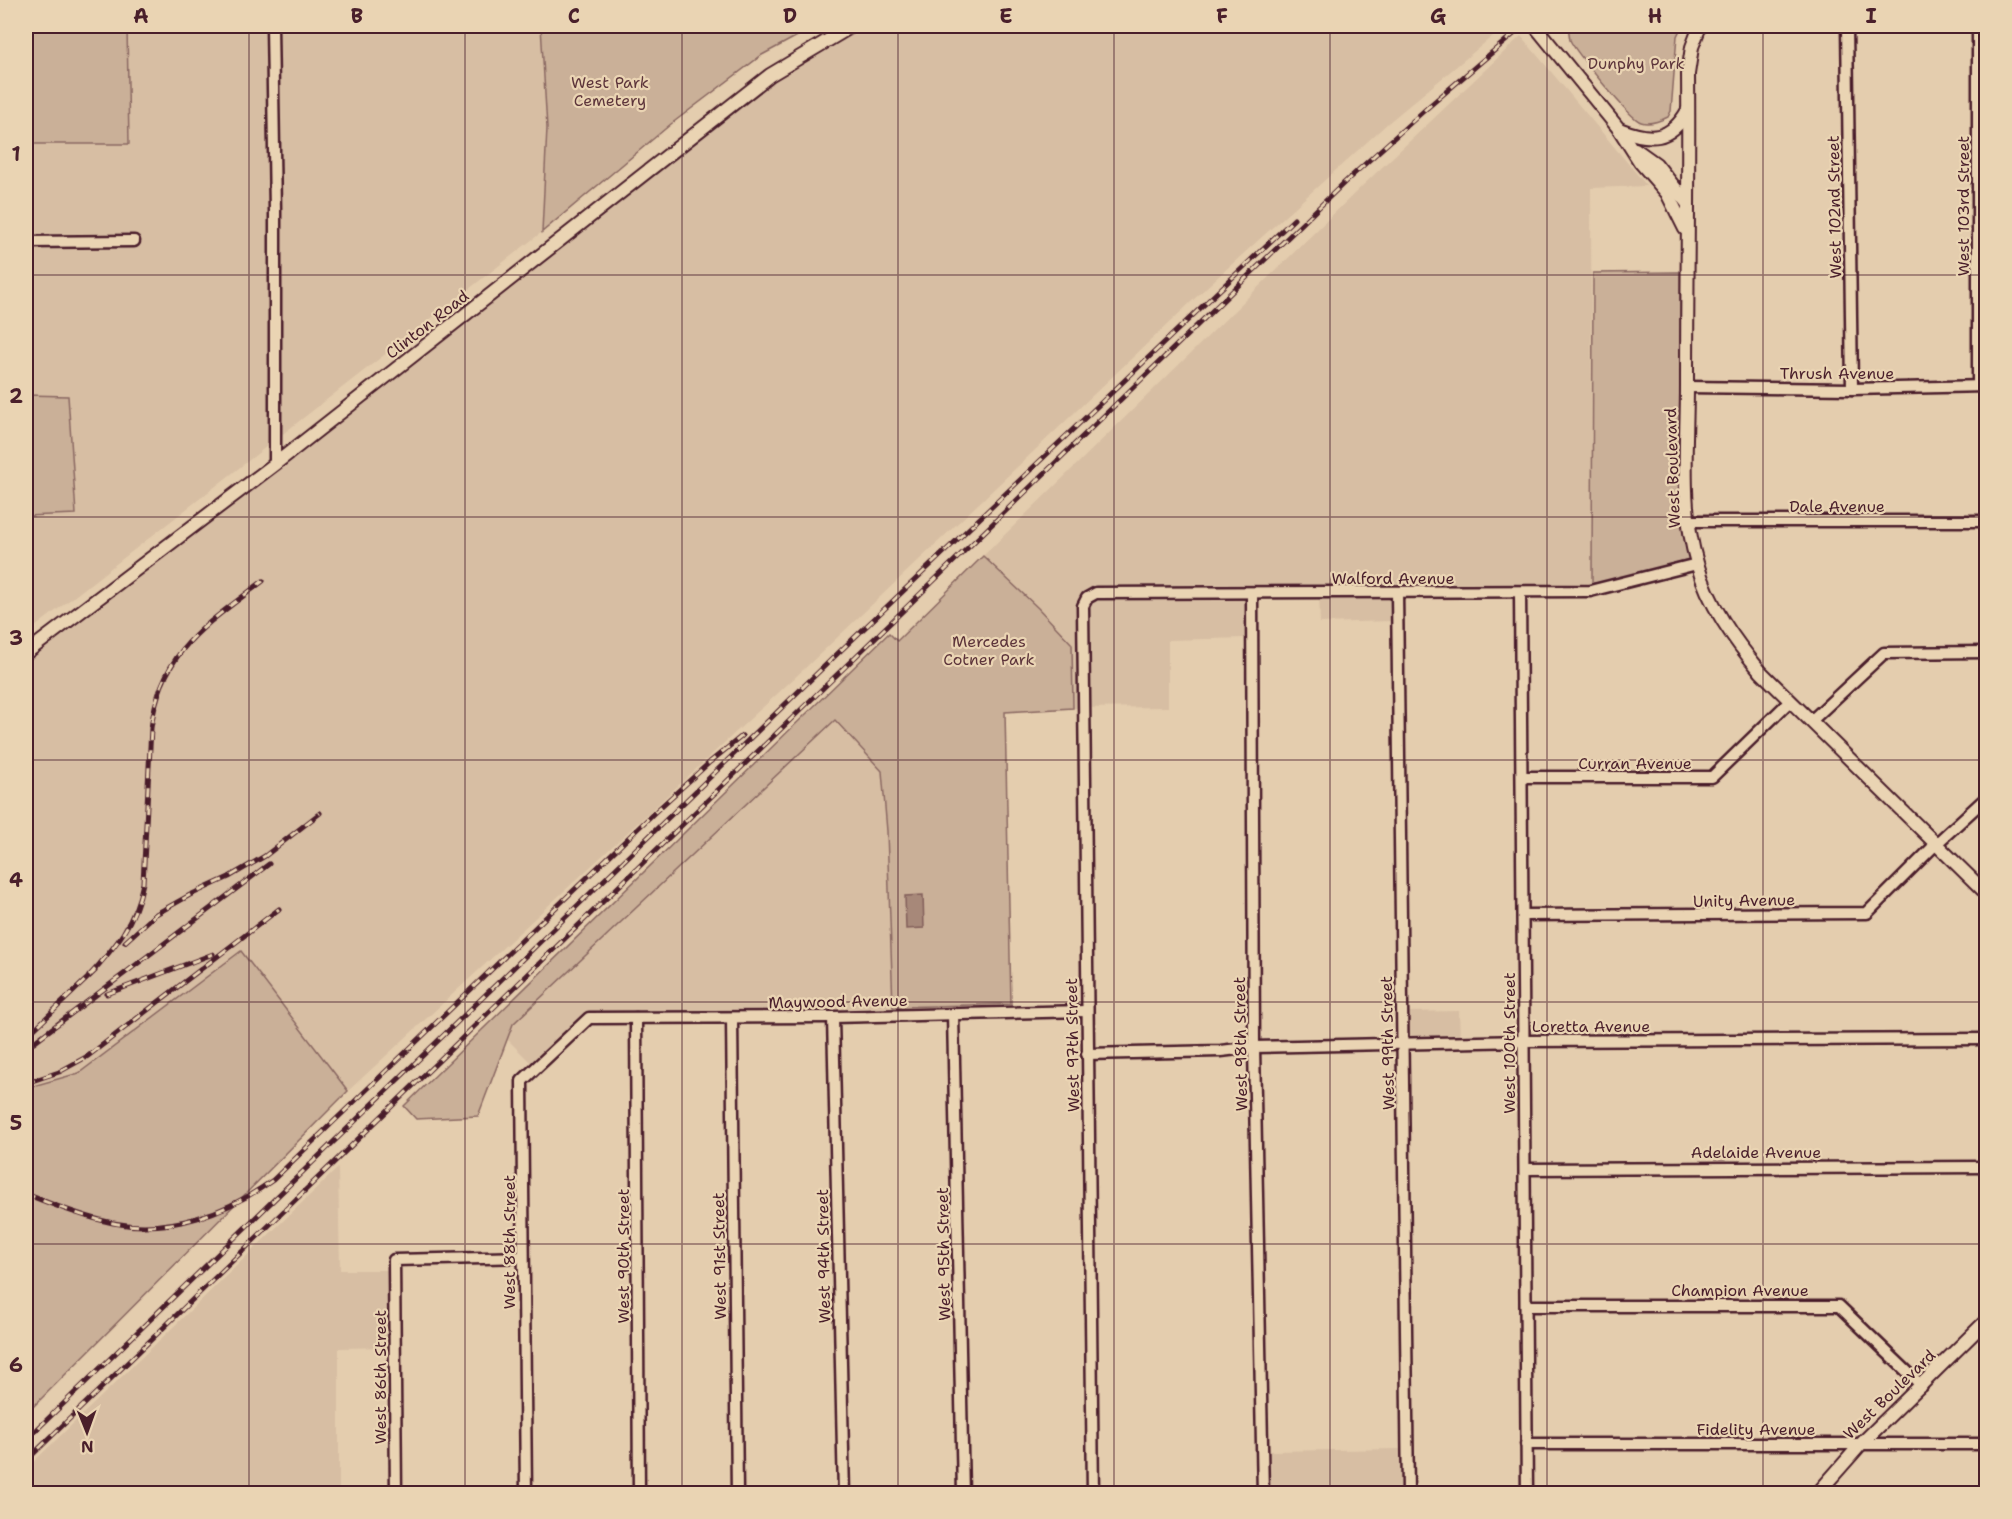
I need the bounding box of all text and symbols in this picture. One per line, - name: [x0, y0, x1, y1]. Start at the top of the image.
- text: A: [133, 3, 149, 29]
- text: B: [351, 3, 363, 29]
- text: C: [568, 3, 580, 29]
- text: D: [783, 3, 797, 29]
- text: E: [999, 3, 1013, 29]
- text: F: [1216, 3, 1228, 29]
- text: G: [1430, 3, 1446, 29]
- text: H: [1648, 3, 1662, 29]
- text: I: [1865, 3, 1877, 29]
- park label: Dunphy Park: [1587, 53, 1685, 74]
- park label: West Park Cemetery: [571, 72, 649, 111]
- street label: West 102nd Street: [1823, 135, 1846, 279]
- street label: West 103rd Street: [1953, 136, 1974, 276]
- text: 1: [11, 141, 21, 167]
- street label: Clinton Road: [381, 285, 473, 363]
- street label: Thrush Avenue: [1780, 363, 1894, 384]
- text: 2: [9, 383, 23, 409]
- street label: West Boulevard: [1660, 407, 1685, 529]
- street label: Dale Avenue: [1789, 496, 1885, 517]
- street label: Walford Avenue: [1331, 568, 1455, 589]
- text: 3: [9, 625, 23, 651]
- park label: Mercedes Cotner Park: [943, 631, 1035, 670]
- street label: Curran Avenue: [1578, 753, 1692, 774]
- text: 4: [9, 867, 23, 893]
- street label: Unity Avenue: [1693, 889, 1795, 912]
- street label: West 100th Street: [1499, 972, 1520, 1114]
- street label: West 98th Street: [1229, 976, 1252, 1112]
- street label: West 99th Street: [1376, 976, 1399, 1110]
- street label: West 97th Street: [1061, 978, 1084, 1112]
- street label: Maywood Avenue: [768, 990, 908, 1013]
- street label: Loretta Avenue: [1532, 1016, 1650, 1037]
- text: 5: [10, 1110, 22, 1136]
- street label: Adelaide Avenue: [1691, 1142, 1821, 1163]
- street label: West 88th Street: [499, 1175, 520, 1309]
- street label: West 95th Street: [932, 1187, 955, 1321]
- street label: West 90th Street: [613, 1188, 634, 1324]
- street label: West 94th Street: [812, 1189, 835, 1323]
- street label: West 91st Street: [708, 1192, 731, 1320]
- street label: Champion Avenue: [1671, 1280, 1809, 1301]
- street label: West 86th Street: [370, 1310, 391, 1444]
- street label: West Boulevard: [1839, 1345, 1940, 1444]
- text: 6: [9, 1352, 23, 1378]
- north arrow: [57, 1402, 117, 1462]
- street label: Fidelity Avenue: [1697, 1419, 1815, 1440]
- text: N: [81, 1436, 94, 1457]

